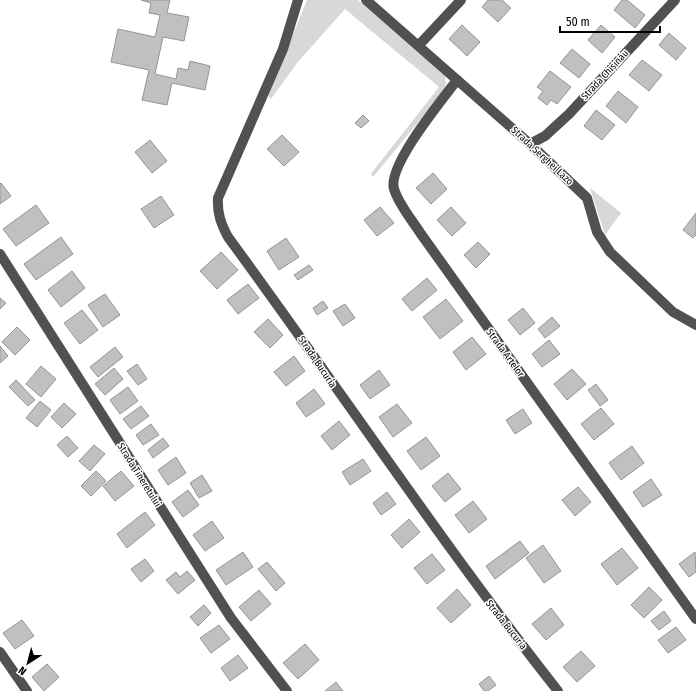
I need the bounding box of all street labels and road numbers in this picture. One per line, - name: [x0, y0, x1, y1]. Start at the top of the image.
- street label: Strada Chișinău: [579, 48, 631, 102]
- street label: Strada Serghei Lazo: [509, 124, 575, 188]
- street label: Strada Artelor: [483, 326, 527, 380]
- street label: Strada Bucuria: [295, 334, 339, 390]
- street label: Strada Tineretului: [114, 441, 164, 509]
- street label: Strada Bucuria: [483, 598, 529, 652]

